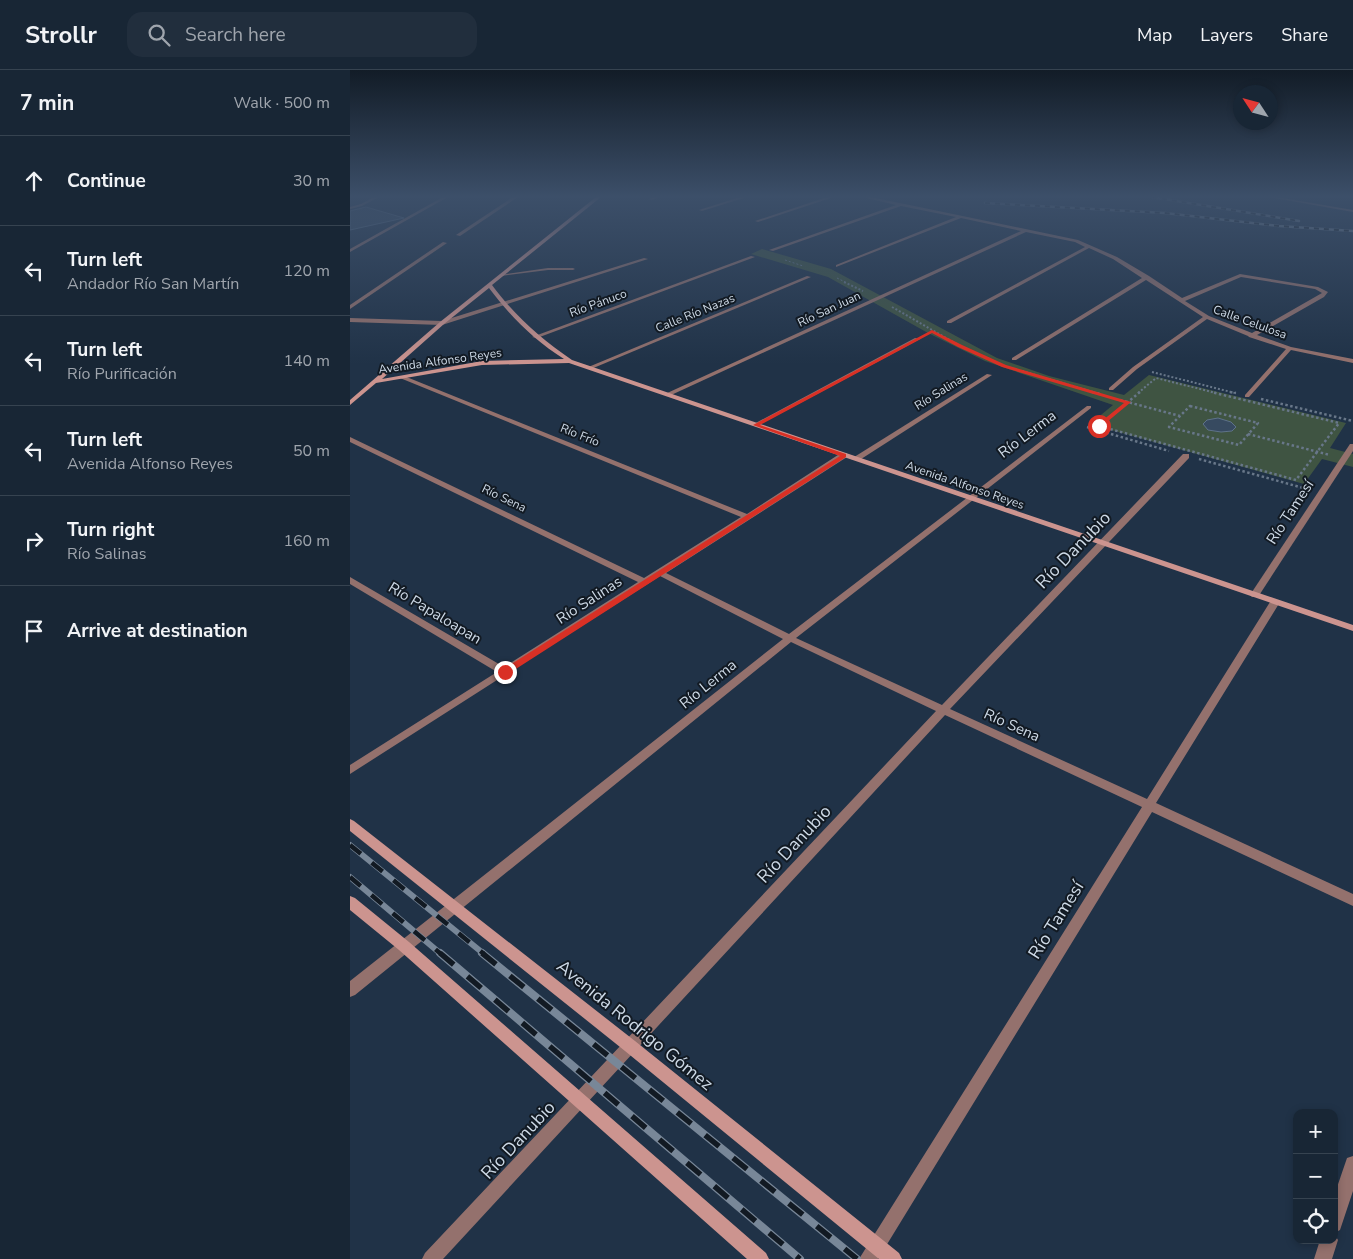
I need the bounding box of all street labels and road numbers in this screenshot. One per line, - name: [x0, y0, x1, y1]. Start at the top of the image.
- street label: Río Pánuco: [567, 285, 629, 321]
- street label: Río San Juan: [795, 287, 863, 331]
- street label: Calle Río Nazas: [653, 290, 737, 336]
- street label: Calle Celulosa: [1211, 301, 1289, 343]
- street label: Avenida Alfonso Reyes: [377, 344, 503, 378]
- street label: Río Salinas: [911, 368, 971, 414]
- street label: Río Lerma: [994, 406, 1060, 462]
- street label: Río Frío: [558, 420, 602, 450]
- street label: Avenida Alfonso Reyes: [904, 457, 1027, 513]
- street label: Río Tamesí: [1262, 475, 1319, 548]
- street label: Río Sena: [479, 480, 529, 516]
- street label: Río Danubio: [1030, 506, 1116, 594]
- street label: Río Salinas: [552, 571, 626, 629]
- street label: Río Papaloapan: [385, 577, 485, 649]
- street label: Río Lerma: [675, 655, 741, 713]
- street label: Río Sena: [981, 704, 1043, 746]
- street label: Río Danubio: [752, 800, 836, 888]
- street label: Río Tamesí: [1023, 876, 1090, 964]
- street label: Avenida Rodrigo Gómez: [552, 954, 718, 1096]
- street label: Río Danubio: [476, 1096, 560, 1184]

